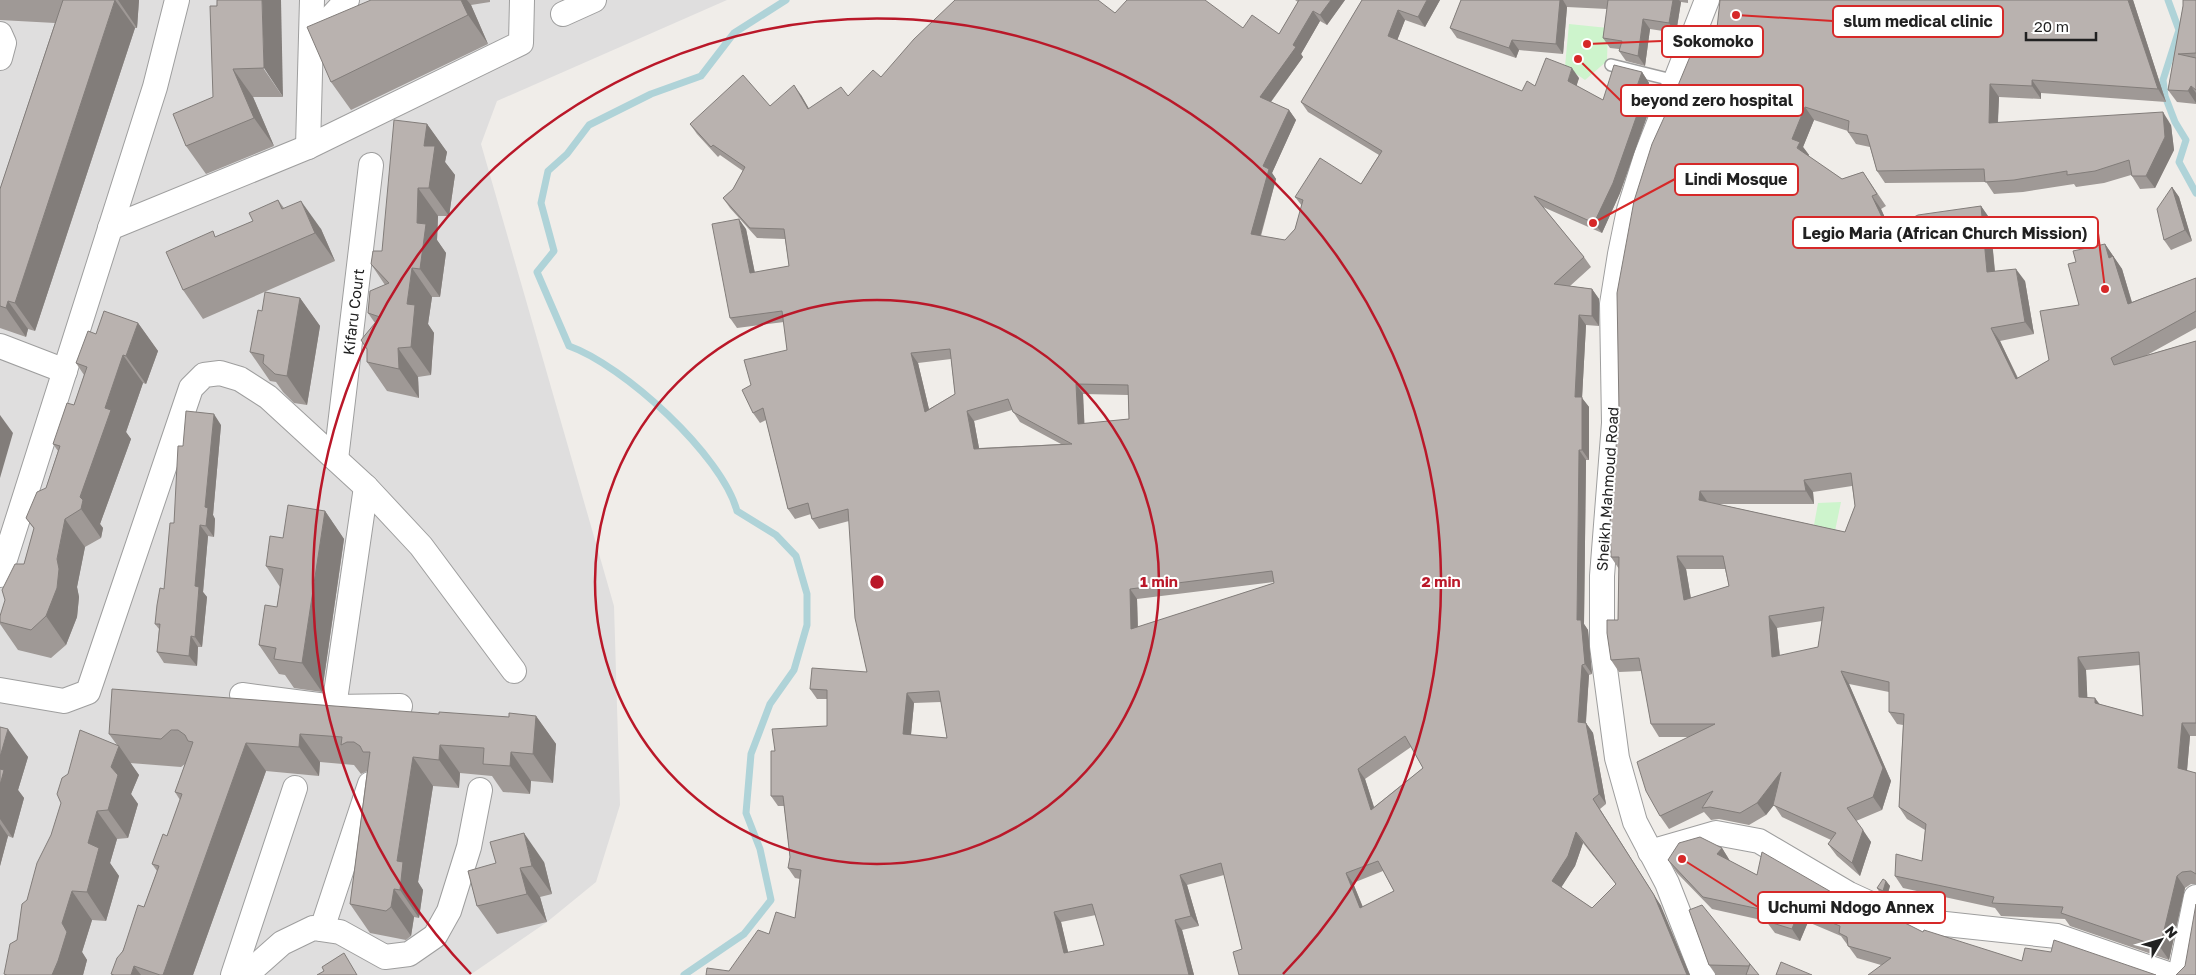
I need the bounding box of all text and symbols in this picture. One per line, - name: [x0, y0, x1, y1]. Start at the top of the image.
- callout: slum medical clinic: [1833, 6, 2003, 37]
- scale bar: [2026, 10, 2096, 42]
- text: slum medical clinic: [1843, 11, 1993, 31]
- text: 20 m: [2034, 17, 2069, 35]
- callout: Sokomoko: [1662, 26, 1763, 57]
- text: Sokomoko: [1672, 31, 1754, 51]
- callout: beyond zero hospital: [1621, 85, 1803, 116]
- text: beyond zero hospital: [1631, 90, 1794, 110]
- callout: Lindi Mosque: [1675, 164, 1798, 195]
- text: Lindi Mosque: [1684, 169, 1788, 189]
- callout: Legio Maria (African Church Mission): [1793, 217, 2098, 248]
- text: Legio Maria (African Church Mission): [1802, 223, 2088, 243]
- street label: Kifaru Court: [339, 268, 367, 356]
- street label: Sheikh Mahmoud Road: [1592, 406, 1622, 572]
- text: 1 min: [1140, 572, 1178, 590]
- text: 2 min: [1421, 572, 1461, 590]
- centre of rings: [868, 573, 886, 591]
- callout: Uchumi Ndogo Annex: [1758, 892, 1945, 923]
- text: Uchumi Ndogo Annex: [1768, 897, 1935, 917]
- north arrow: [2136, 915, 2186, 965]
- text: N: [2162, 922, 2182, 941]

